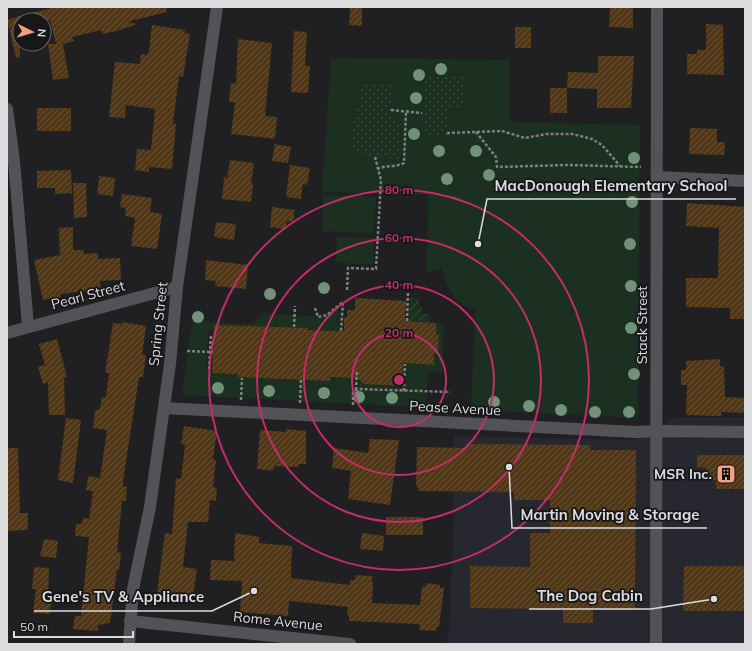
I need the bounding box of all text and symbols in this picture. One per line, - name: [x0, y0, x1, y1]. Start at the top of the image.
- north arrow: [12, 12, 52, 52]
- text: N: [35, 28, 49, 38]
- callout: MacDonough Elementary School: [487, 172, 736, 199]
- text: MacDonough Elementary School: [495, 176, 727, 195]
- text: 80 m: [385, 182, 413, 197]
- text: 60 m: [385, 230, 413, 245]
- street label: Pearl Street: [49, 276, 127, 313]
- text: 40 m: [385, 277, 413, 292]
- street label: Spring Street: [145, 281, 171, 367]
- street label: Stack Street: [633, 286, 651, 364]
- text: 20 m: [385, 325, 413, 340]
- centre of rings: [392, 373, 406, 387]
- street label: Pease Avenue: [409, 397, 501, 419]
- building icon: MSR Inc.: [715, 463, 737, 485]
- place label: MSR Inc.: [654, 465, 712, 483]
- callout: Martin Moving & Storage: [512, 501, 707, 528]
- text: Martin Moving & Storage: [521, 505, 699, 524]
- callout: The Dog Cabin: [529, 582, 651, 609]
- callout: Gene's TV & Appliance: [34, 584, 212, 611]
- text: The Dog Cabin: [537, 586, 643, 605]
- text: Gene's TV & Appliance: [42, 587, 204, 606]
- street label: Rome Avenue: [232, 607, 324, 635]
- scale bar: [14, 613, 133, 639]
- text: 50 m: [20, 619, 48, 634]

